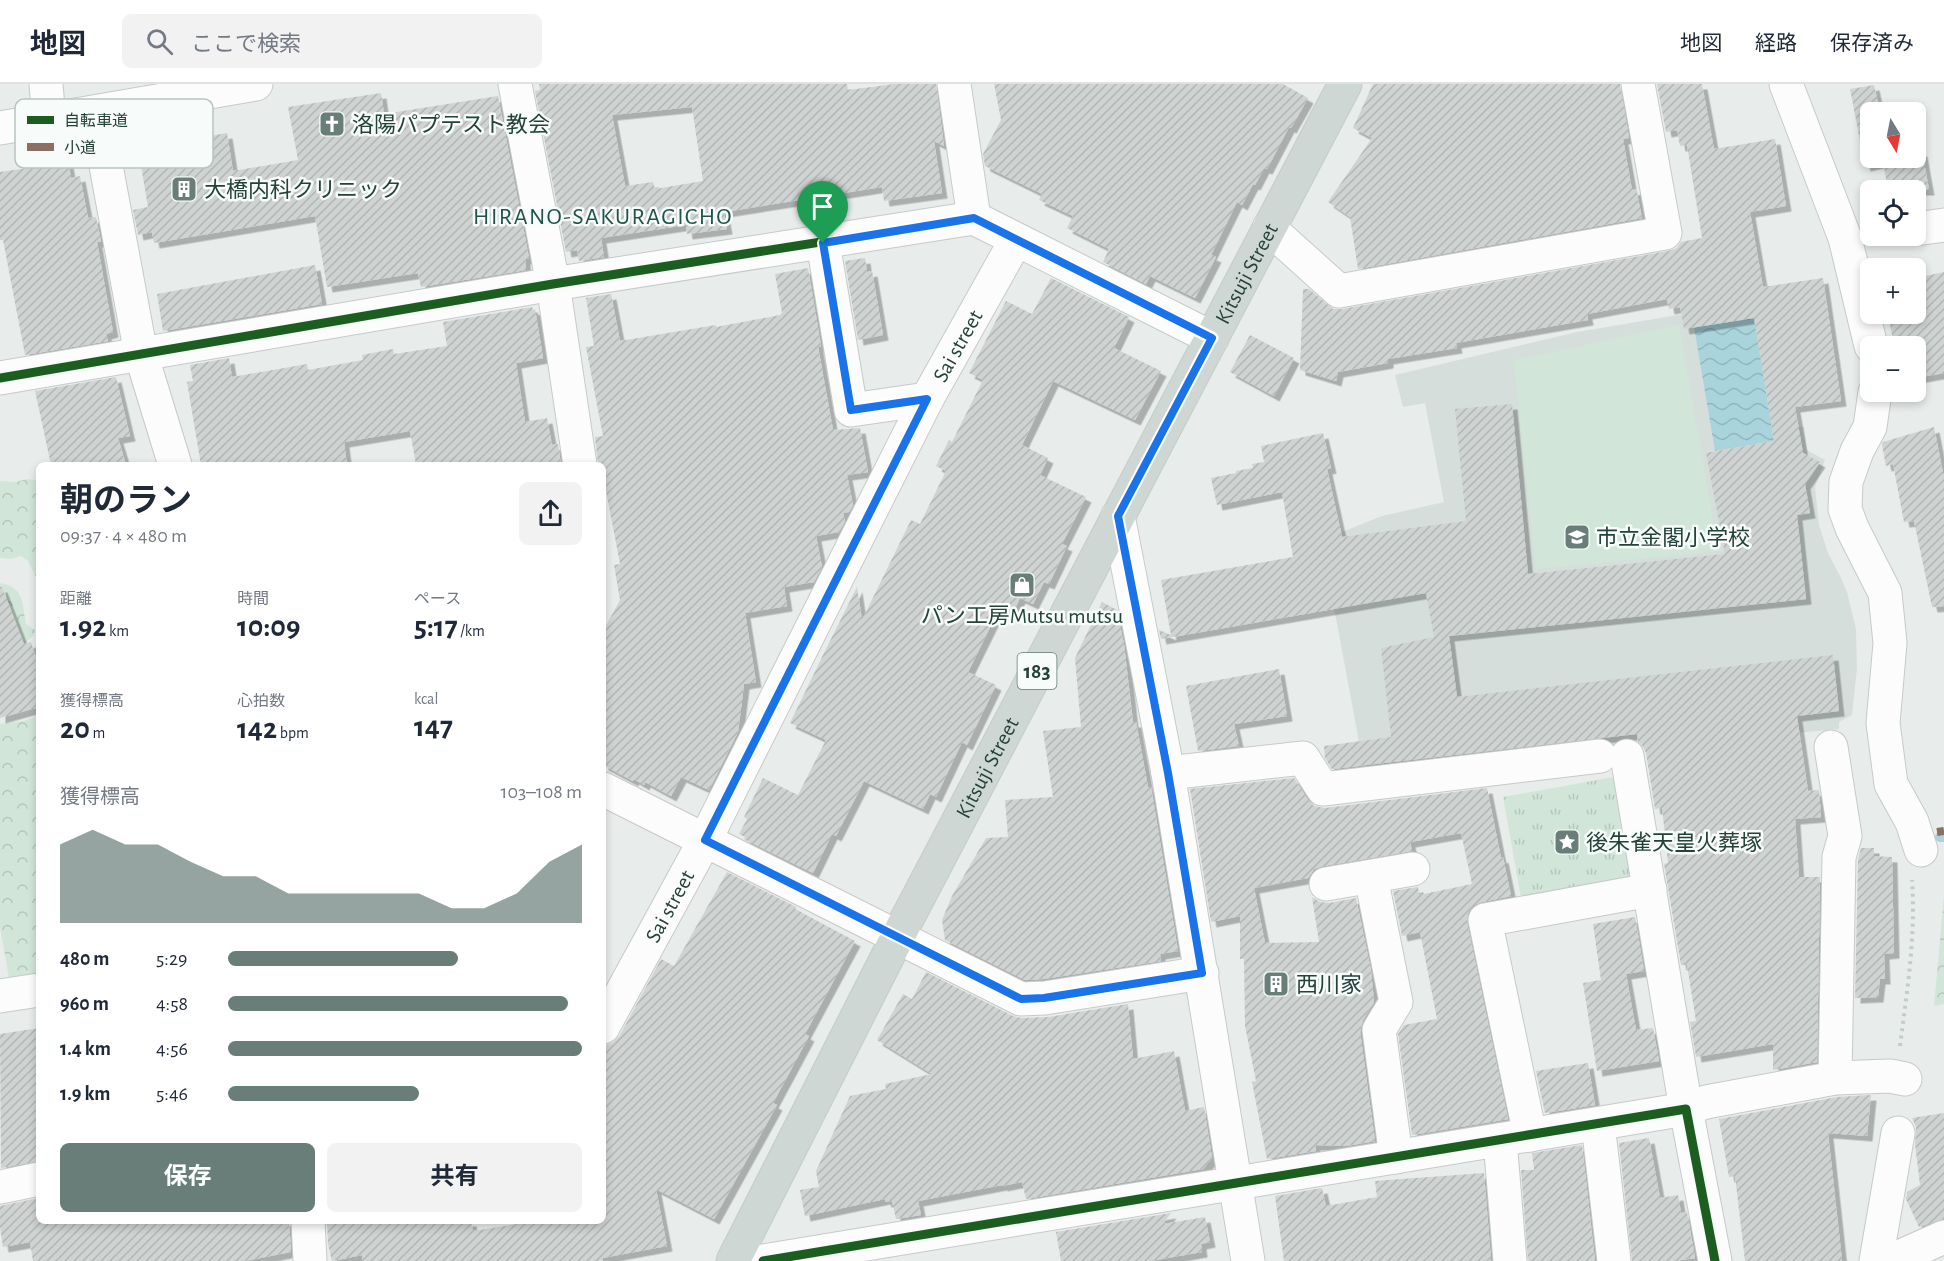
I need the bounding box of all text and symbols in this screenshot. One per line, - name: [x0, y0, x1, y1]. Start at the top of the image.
- search box: [122, 14, 542, 68]
- icon: search: [143, 25, 176, 58]
- text: 地図: [30, 31, 86, 59]
- text: ここで検索: [191, 33, 301, 55]
- text: 地図: [1680, 33, 1722, 54]
- text: 経路: [1755, 33, 1797, 54]
- text: 保存済み: [1830, 33, 1914, 54]
- legend: [15, 99, 213, 168]
- north arrow: [1860, 102, 1926, 168]
- map controls: [1860, 102, 1926, 402]
- church icon: 洛陽パプテスト教会: [317, 109, 347, 139]
- text: 自転車道: [64, 112, 128, 129]
- place label: 洛陽パプテスト教会: [352, 113, 550, 136]
- text: 小道: [64, 139, 96, 156]
- building icon: 大橋内科クリニック: [169, 174, 199, 204]
- place label: 大橋内科クリニック: [204, 178, 402, 201]
- button: locate: [1860, 180, 1926, 246]
- pin: [797, 181, 848, 243]
- icon: arrive: [806, 190, 839, 223]
- district label: HIRANO-SAKURAGICHO: [473, 205, 733, 229]
- street label: Kitsuji Street: [1211, 220, 1282, 328]
- button: +: [1860, 258, 1926, 324]
- street label: Sai street: [929, 306, 987, 386]
- button: −: [1860, 336, 1926, 402]
- button: share: [519, 482, 582, 545]
- text: 朝のラン: [60, 485, 192, 518]
- school or university icon: 市立金閣小学校: [1562, 522, 1592, 552]
- text: 09:37 · 4 × 480 m: [60, 526, 187, 546]
- place label: 市立金閣小学校: [1596, 526, 1750, 549]
- shop icon: パン工房Mutsu mutsu: [1007, 570, 1037, 600]
- text: 距離: [60, 591, 92, 607]
- text: 時間: [237, 591, 269, 607]
- text: ペース: [414, 591, 461, 607]
- place label: パン工房Mutsu mutsu: [921, 605, 1123, 627]
- text: 1.92: [60, 612, 106, 642]
- text: 10:09: [237, 612, 300, 642]
- text: 5:17: [414, 612, 458, 642]
- text: km: [106, 623, 129, 639]
- text: /km: [458, 623, 485, 639]
- road number: 183: [1018, 653, 1056, 689]
- text: kcal: [414, 691, 438, 707]
- text: 獲得標高: [60, 693, 124, 709]
- text: 心拍数: [237, 693, 285, 709]
- text: 147: [414, 712, 453, 742]
- text: 20: [60, 714, 90, 744]
- text: 142: [237, 714, 277, 744]
- street label: Kitsuji Street: [952, 714, 1023, 822]
- text: m: [90, 725, 105, 741]
- text: bpm: [277, 725, 309, 741]
- text: 103–108 m: [501, 782, 582, 802]
- text: 獲得標高: [60, 787, 140, 807]
- place icon: 後朱雀天皇火葬塚: [1552, 827, 1582, 857]
- place label: 後朱雀天皇火葬塚: [1586, 831, 1762, 854]
- street label: Sai street: [641, 867, 698, 946]
- text: 480 m: [60, 949, 110, 969]
- text: 5:29: [156, 949, 187, 969]
- building icon: 西川家: [1261, 969, 1291, 999]
- place label: 西川家: [1296, 973, 1362, 996]
- text: 960 m: [60, 994, 109, 1014]
- text: 4:58: [156, 994, 188, 1014]
- text: 1.4 km: [60, 1039, 111, 1059]
- text: 4:56: [156, 1039, 188, 1059]
- text: 1.9 km: [60, 1084, 111, 1104]
- text: 5:46: [156, 1084, 188, 1104]
- button: 保存: [60, 1143, 315, 1212]
- button: 共有: [327, 1143, 582, 1212]

